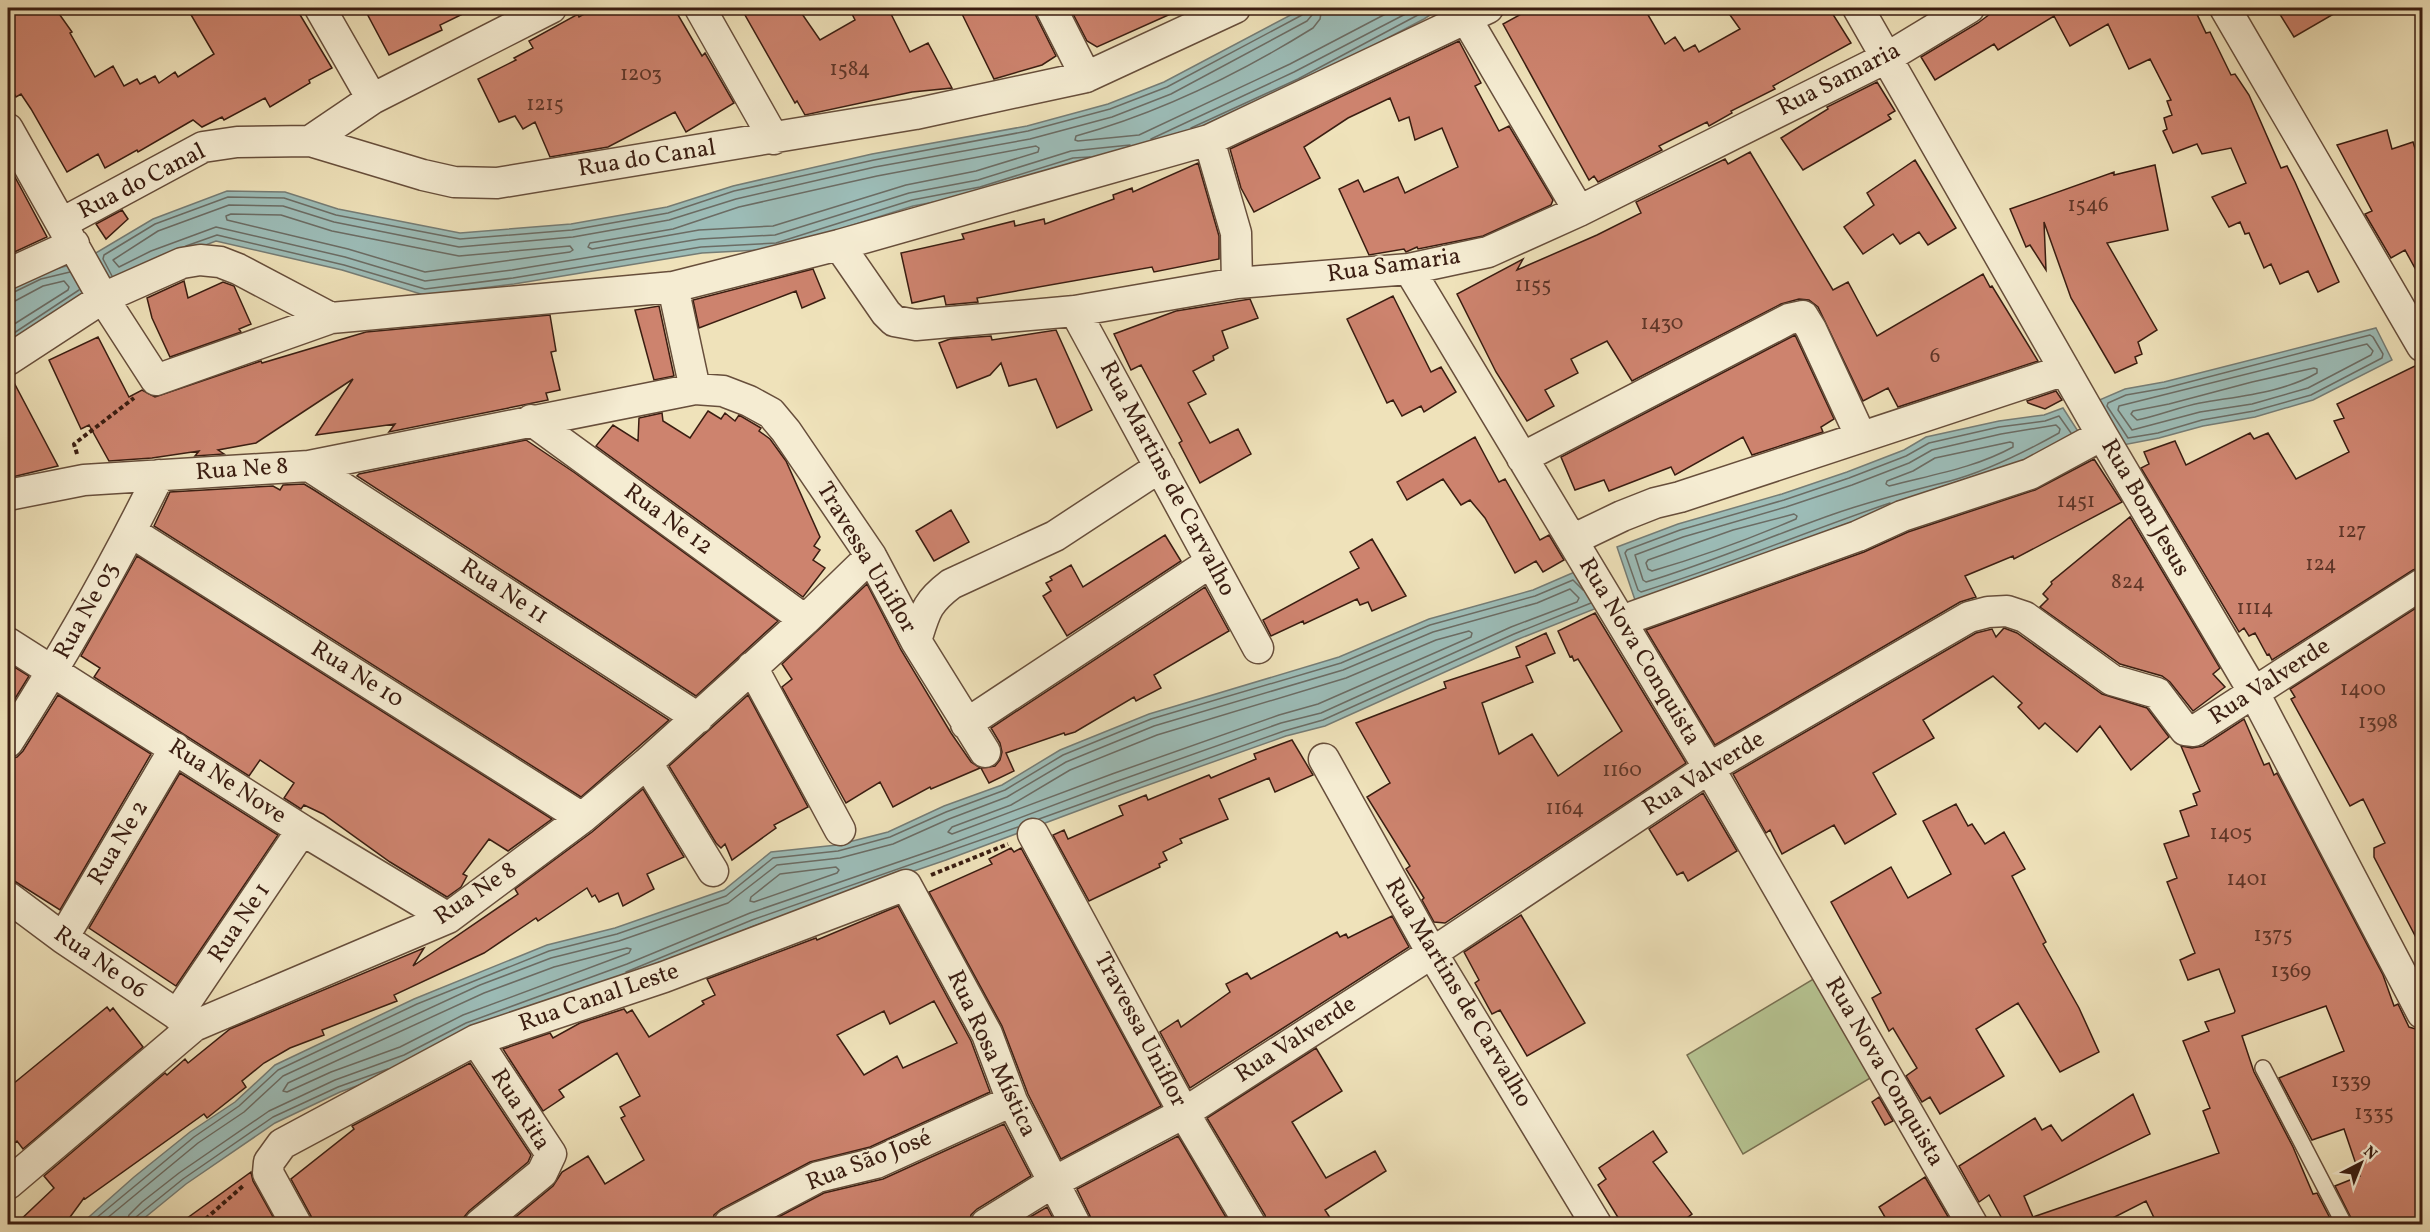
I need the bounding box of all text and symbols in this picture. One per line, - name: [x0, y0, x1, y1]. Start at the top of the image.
- street label: Rua Samaria: [1771, 34, 1907, 126]
- house number: 1584: [830, 55, 870, 84]
- house number: 1203: [620, 60, 662, 89]
- house number: 1215: [526, 90, 564, 119]
- street label: Rua do Canal: [576, 131, 718, 187]
- street label: Rua do Canal: [72, 135, 212, 229]
- house number: 1546: [2067, 191, 2109, 220]
- street label: Rua Samaria: [1325, 240, 1463, 292]
- house number: 1155: [1515, 271, 1551, 300]
- house number: 1430: [1641, 309, 1683, 338]
- house number: 6: [1930, 342, 1940, 371]
- street label: Rua Martins de Carvalho: [1090, 355, 1244, 603]
- street label: Rua Bom Jesus: [2092, 433, 2198, 583]
- street label: Rua Ne 8: [194, 450, 290, 490]
- street label: Rua Ne 12: [616, 476, 720, 564]
- street label: Travessa Uniflor: [807, 476, 925, 640]
- house number: 1451: [2057, 487, 2095, 516]
- house number: 127: [2337, 517, 2367, 546]
- house number: 124: [2305, 550, 2337, 579]
- street label: Rua Ne 11: [453, 551, 555, 633]
- street label: Rua Nova Conquista: [1569, 552, 1709, 752]
- street label: Rua Ne 03: [46, 556, 128, 666]
- house number: 824: [2111, 568, 2145, 597]
- house number: 1114: [2237, 594, 2273, 623]
- street label: Rua Valverde: [2203, 630, 2337, 734]
- street label: Rua Ne 10: [304, 633, 410, 717]
- house number: 1400: [2340, 675, 2386, 704]
- house number: 1398: [2358, 708, 2398, 737]
- street label: Rua Valverde: [1636, 723, 1772, 825]
- street label: Rua Ne Nove: [161, 731, 293, 833]
- house number: 1160: [1602, 756, 1642, 785]
- street label: Rua Ne 2: [80, 794, 158, 892]
- house number: 1164: [1546, 794, 1584, 823]
- house number: 1405: [2210, 819, 2252, 848]
- street label: Rua Ne 8: [428, 854, 524, 934]
- house number: 1401: [2226, 865, 2268, 894]
- street label: Rua Martins de Carvalho: [1376, 872, 1540, 1114]
- street label: Rua Ne 1: [201, 876, 279, 970]
- street label: Rua Ne 06: [46, 918, 154, 1008]
- house number: 1375: [2253, 921, 2293, 950]
- street label: Travessa Uniflor: [1085, 947, 1195, 1113]
- street label: Rua Canal Leste: [514, 955, 684, 1041]
- house number: 1369: [2271, 957, 2311, 986]
- street label: Rua Rosa Mística: [937, 965, 1045, 1143]
- street label: Rua Nova Conquista: [1816, 971, 1952, 1173]
- street label: Rua Valverde: [1229, 988, 1363, 1092]
- street label: Rua Rita: [482, 1063, 558, 1157]
- house number: 1339: [2331, 1067, 2371, 1096]
- house number: 1335: [2354, 1099, 2394, 1128]
- street label: Rua São José: [801, 1122, 937, 1200]
- north arrow: [2331, 1133, 2391, 1193]
- text: N: [2358, 1141, 2382, 1166]

